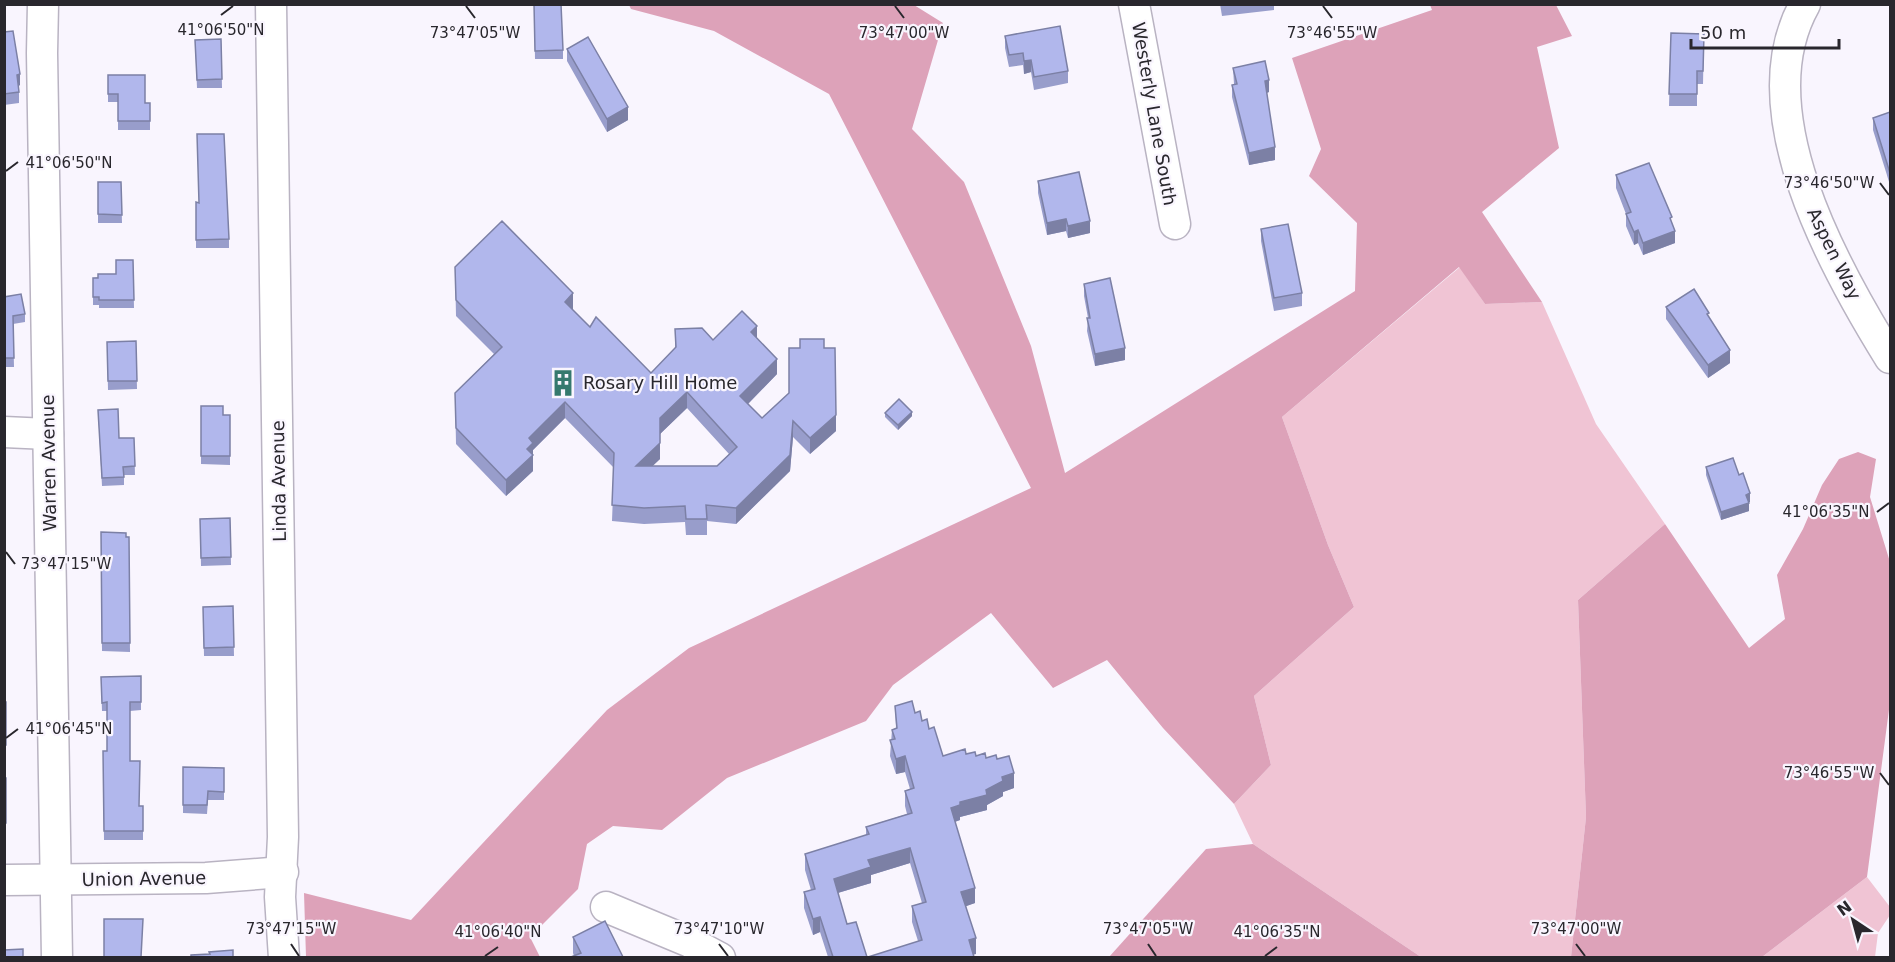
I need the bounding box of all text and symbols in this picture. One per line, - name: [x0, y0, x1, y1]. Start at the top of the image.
- scale bar: [1691, 12, 1840, 50]
- text: 41°06'50"N: [177, 21, 265, 39]
- street label: Westerly Lane South: [1128, 21, 1181, 207]
- text: 50 m: [1700, 22, 1746, 43]
- text: 73°47'05"W: [430, 24, 520, 42]
- text: 73°47'00"W: [859, 24, 949, 42]
- text: 73°46'55"W: [1287, 24, 1377, 42]
- text: 41°06'50"N: [25, 154, 113, 172]
- text: 73°46'50"W: [1784, 174, 1874, 192]
- street label: Aspen Way: [1803, 204, 1866, 303]
- building icon: Rosary Hill Home: [548, 368, 578, 398]
- place label: Rosary Hill Home: [583, 372, 737, 393]
- street label: Warren Avenue: [37, 394, 60, 532]
- street label: Linda Avenue: [267, 420, 290, 542]
- text: 41°06'35"N: [1782, 503, 1870, 521]
- text: 73°47'15"W: [21, 555, 111, 573]
- text: 41°06'45"N: [25, 720, 113, 738]
- text: 73°46'55"W: [1784, 764, 1874, 782]
- street label: Union Avenue: [82, 867, 206, 890]
- north arrow: [1823, 890, 1883, 950]
- text: N: [1833, 897, 1855, 920]
- text: 73°47'15"W: [246, 920, 336, 938]
- text: 73°47'10"W: [674, 920, 764, 938]
- text: 73°47'05"W: [1103, 920, 1193, 938]
- text: 73°47'00"W: [1531, 920, 1621, 938]
- text: 41°06'40"N: [454, 923, 542, 941]
- text: 41°06'35"N: [1233, 923, 1321, 941]

